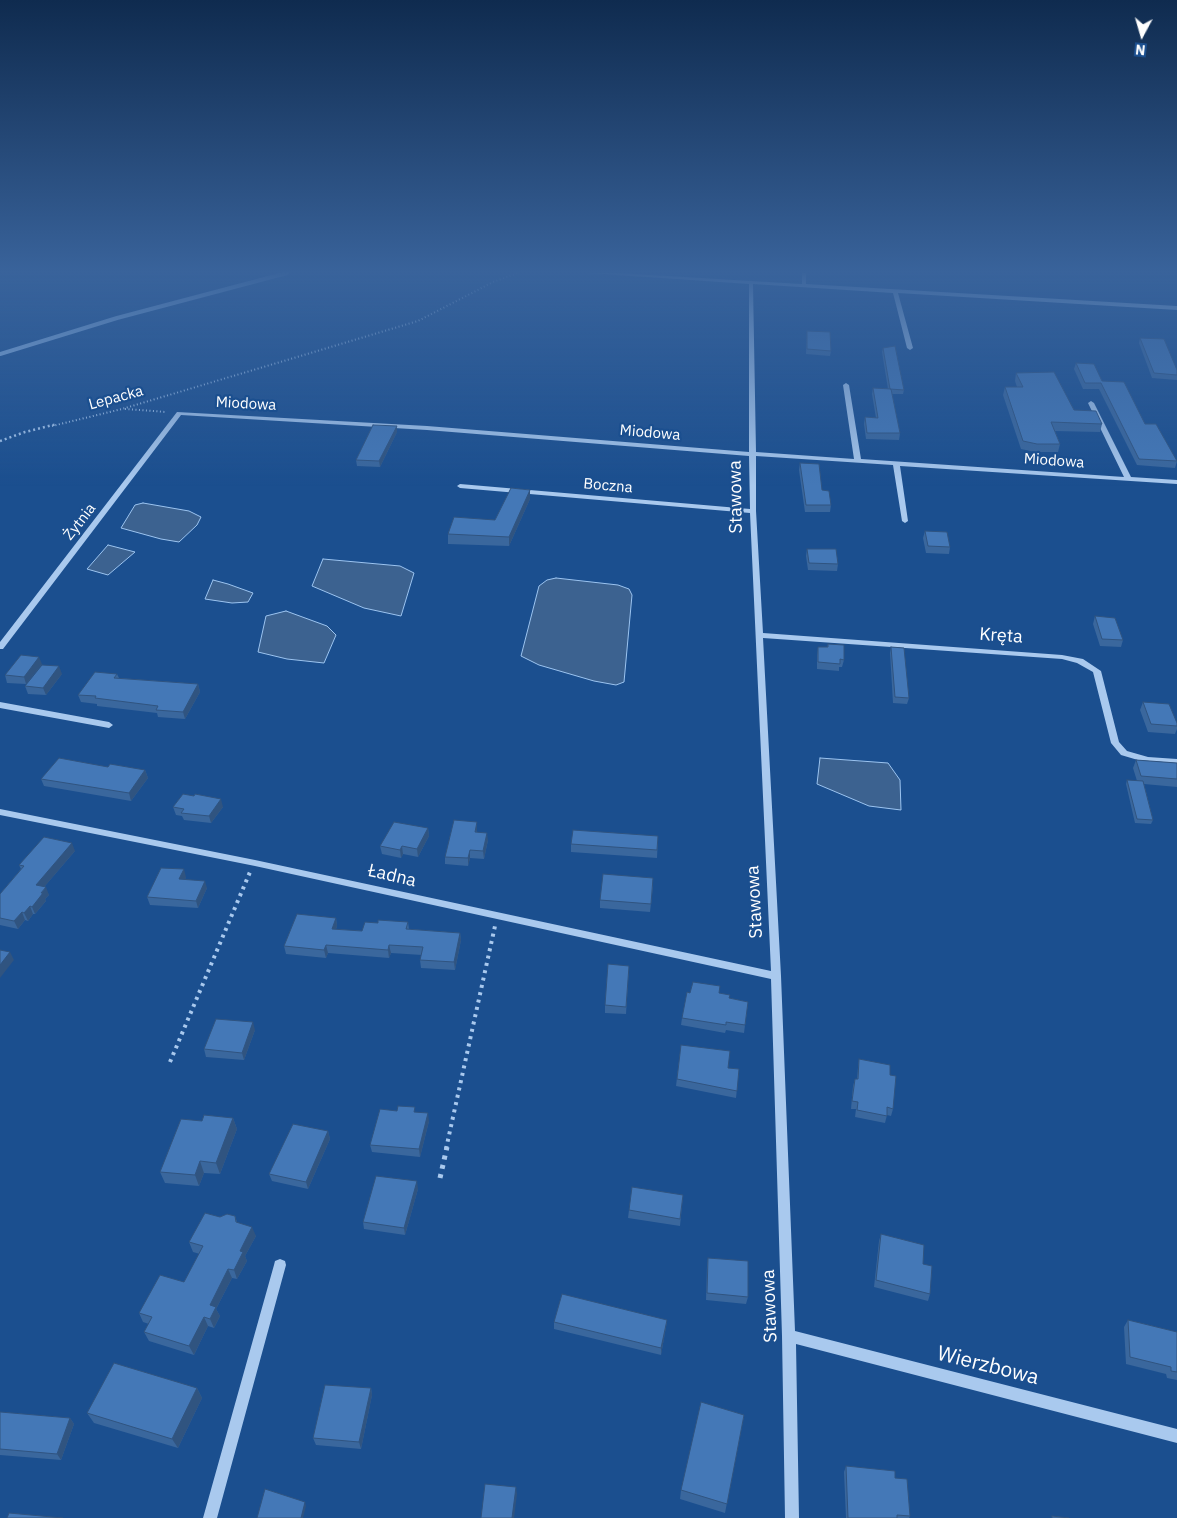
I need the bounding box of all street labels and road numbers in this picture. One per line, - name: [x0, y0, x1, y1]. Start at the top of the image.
- street label: Lepacka: [87, 382, 145, 414]
- street label: Miodowa: [215, 393, 277, 415]
- street label: Miodowa: [619, 421, 681, 445]
- street label: Miodowa: [1023, 450, 1085, 472]
- street label: Stawowa: [725, 460, 747, 534]
- street label: Boczna: [583, 475, 633, 497]
- street label: Żytnia: [60, 500, 100, 544]
- street label: Kręta: [979, 624, 1023, 648]
- street label: Ładna: [366, 860, 418, 892]
- street label: Stawowa: [742, 865, 768, 939]
- street label: Stawowa: [758, 1269, 782, 1343]
- street label: Wierzbowa: [935, 1341, 1041, 1391]

